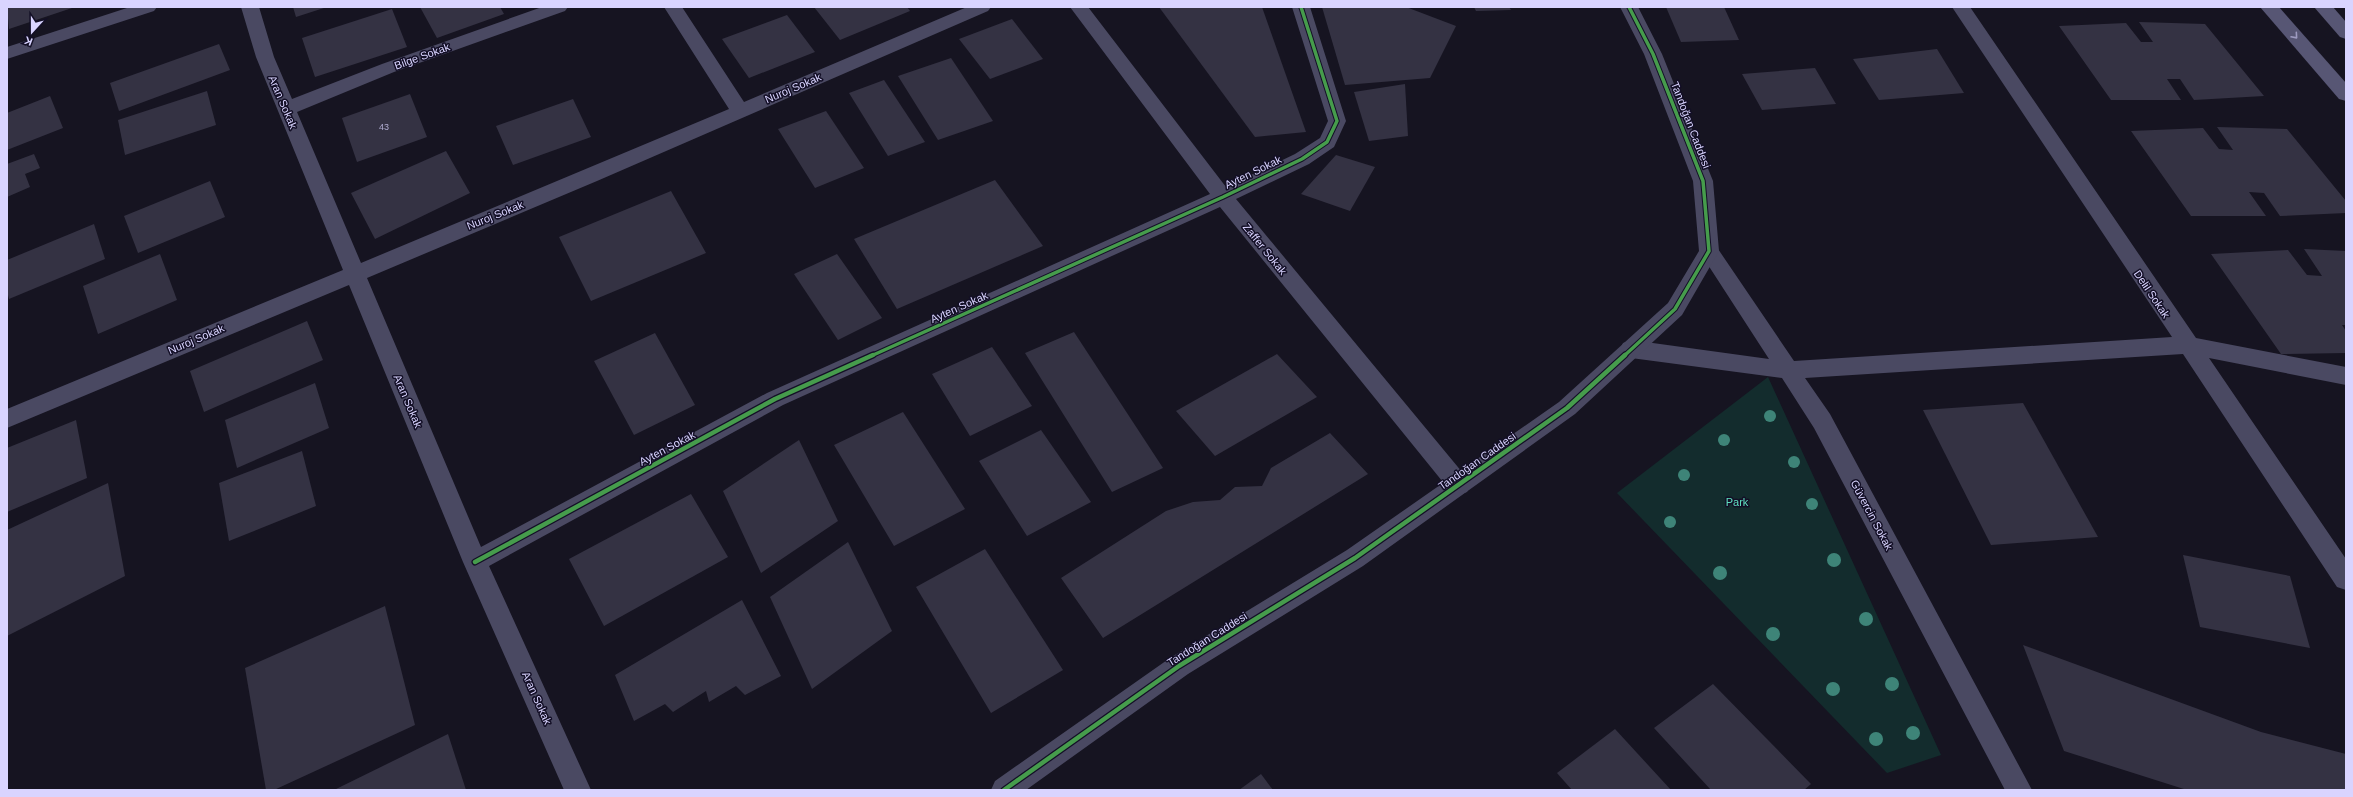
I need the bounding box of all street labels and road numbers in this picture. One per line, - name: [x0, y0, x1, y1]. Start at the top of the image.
- street label: Bilge Sokak: [393, 40, 452, 72]
- street label: Nuroj Sokak: [763, 71, 823, 105]
- street label: Aran Sokak: [266, 73, 300, 131]
- street label: Tandoğan Caddesi: [1669, 80, 1713, 170]
- street label: Ayten Sokak: [1223, 153, 1284, 191]
- street label: Nuroj Sokak: [465, 198, 525, 232]
- street label: Zaffer Sokak: [1241, 221, 1290, 277]
- street label: Delil Sokak: [2132, 268, 2173, 321]
- street label: Ayten Sokak: [928, 289, 990, 325]
- street label: Nuroj Sokak: [166, 322, 226, 356]
- street label: Aran Sokak: [391, 372, 425, 430]
- street label: Ayten Sokak: [637, 428, 697, 468]
- street label: Tandoğan Caddesi: [1436, 430, 1518, 492]
- street label: Güvercin Sokak: [1848, 478, 1896, 553]
- street label: Tandoğan Caddesi: [1165, 610, 1249, 668]
- street label: Aran Sokak: [520, 670, 554, 727]

